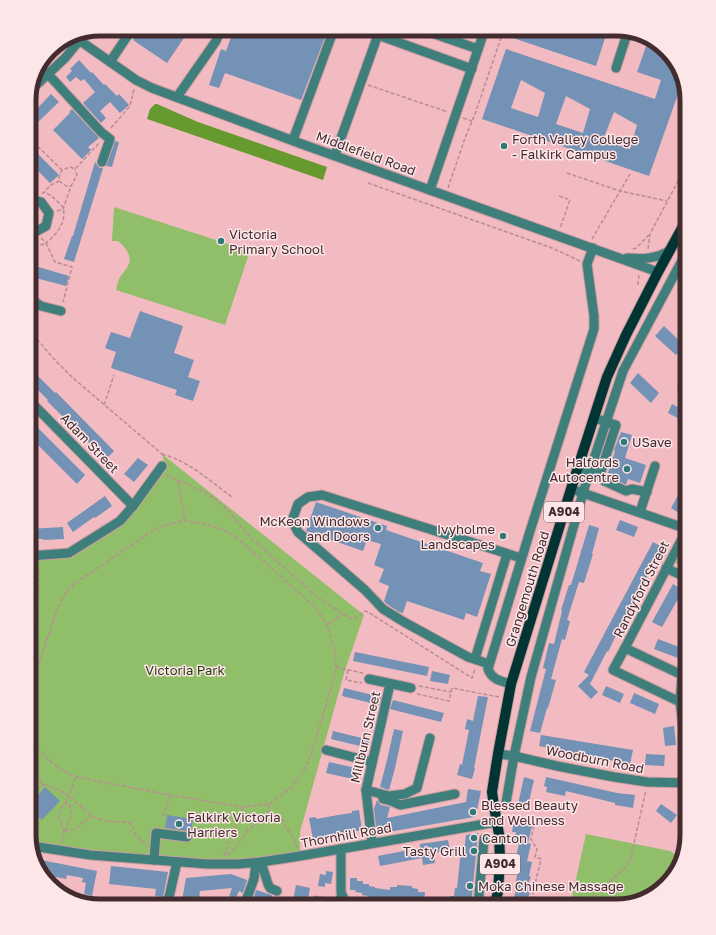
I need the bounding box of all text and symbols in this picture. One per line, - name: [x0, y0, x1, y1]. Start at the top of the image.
- street label: Middlefield Road: [314, 128, 418, 178]
- place label: Forth Valley College - Falkirk Campus: [512, 131, 638, 162]
- marker: Forth Valley College - Falkirk Campus: [499, 141, 509, 151]
- place label: Victoria Primary School: [229, 226, 324, 257]
- marker: Victoria Primary School: [216, 236, 226, 246]
- street label: Adam Street: [57, 410, 123, 476]
- place label: USave: [632, 434, 671, 450]
- marker: USave: [619, 437, 629, 447]
- place label: Halfords Autocentre: [550, 454, 619, 485]
- marker: Halfords Autocentre: [622, 464, 632, 474]
- road number: A904: [544, 502, 584, 522]
- place label: McKeon Windows and Doors: [259, 513, 370, 544]
- place label: Ivyholme Landscapes: [420, 521, 495, 552]
- marker: McKeon Windows and Doors: [373, 523, 383, 533]
- street label: Grangemouth Road: [502, 529, 552, 649]
- marker: Ivyholme Landscapes: [498, 531, 508, 541]
- street label: Randyford Street: [610, 538, 672, 640]
- park label: Victoria Park: [145, 662, 225, 678]
- street label: Millburn Street: [347, 690, 383, 784]
- street label: Woodburn Road: [545, 742, 645, 776]
- place label: Blessed Beauty and Wellness: [481, 797, 579, 828]
- marker: Blessed Beauty and Wellness: [468, 807, 478, 817]
- place label: Falkirk Victoria Harriers: [187, 809, 281, 840]
- marker: Falkirk Victoria Harriers: [174, 819, 184, 829]
- street label: Thornhill Road: [299, 819, 393, 851]
- place label: Canton: [482, 830, 527, 846]
- marker: Canton: [469, 833, 479, 843]
- place label: Tasty Grill: [403, 843, 466, 859]
- marker: Tasty Grill: [469, 846, 479, 856]
- road number: A904: [480, 854, 520, 874]
- place label: Moka Chinese Massage: [478, 878, 624, 894]
- marker: Moka Chinese Massage: [465, 881, 475, 891]

